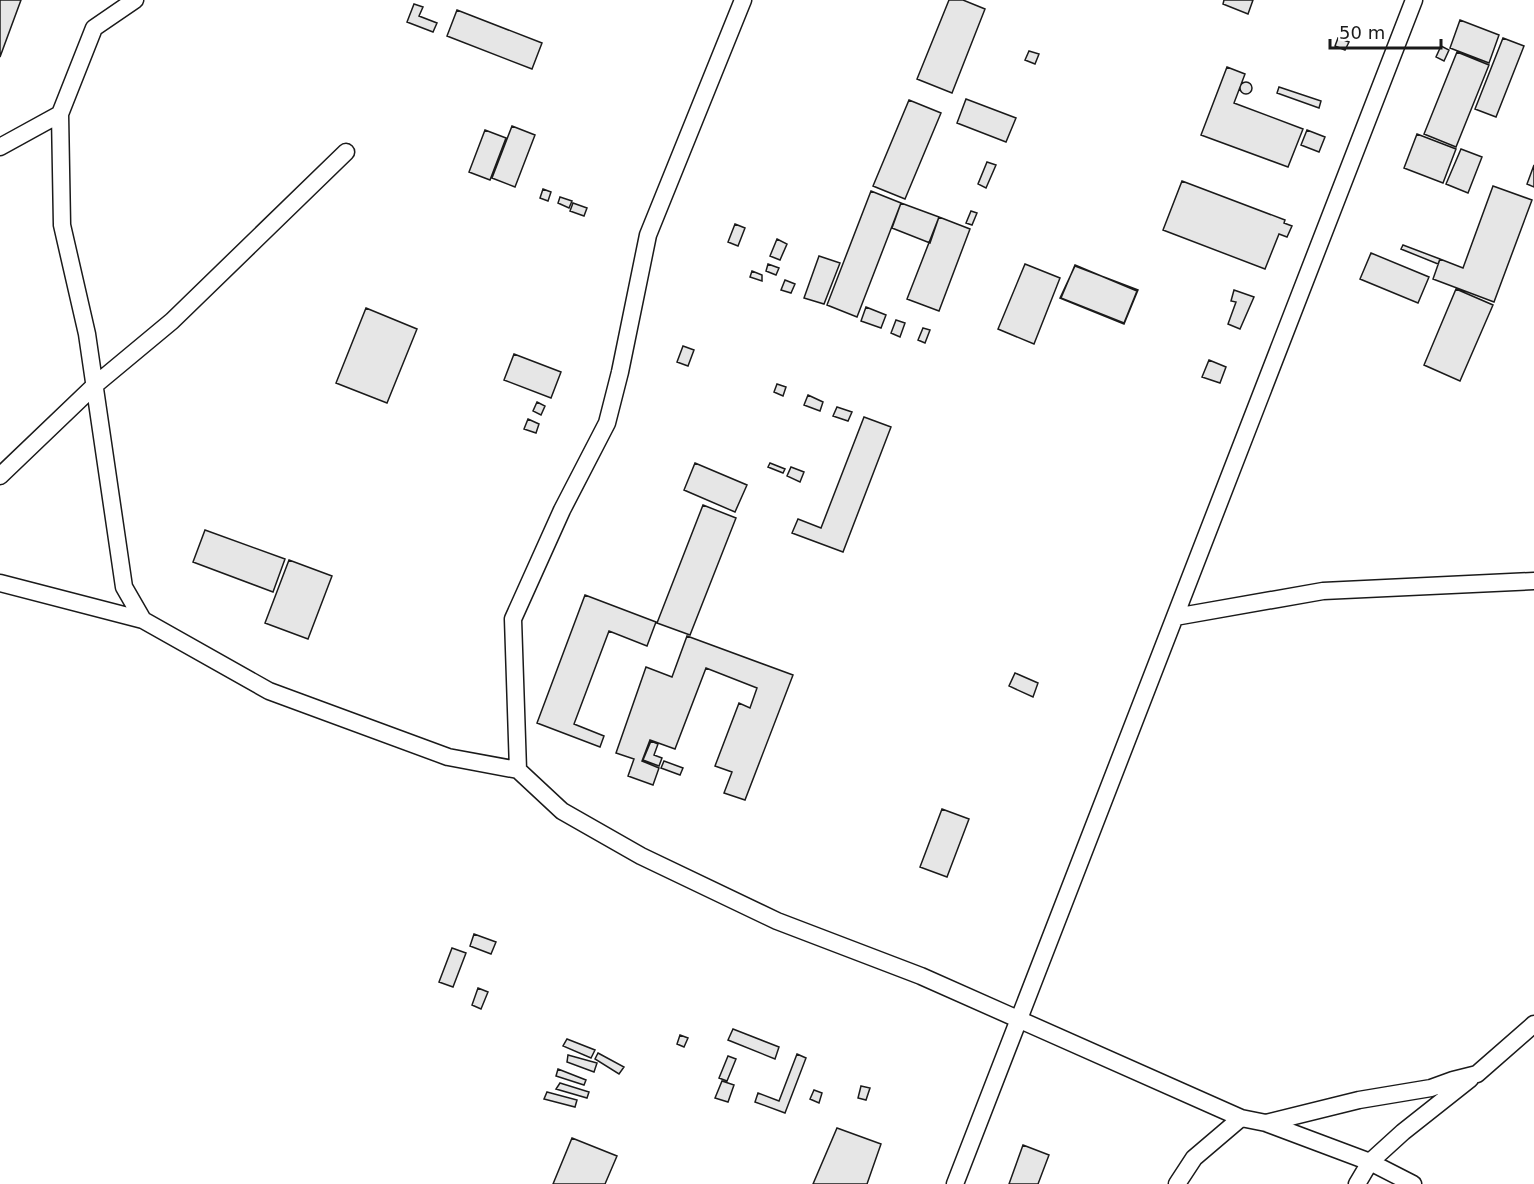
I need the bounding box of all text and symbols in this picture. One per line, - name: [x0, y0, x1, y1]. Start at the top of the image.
- scale bar: [1330, 12, 1441, 50]
- text: 50 m: [1339, 22, 1385, 43]

